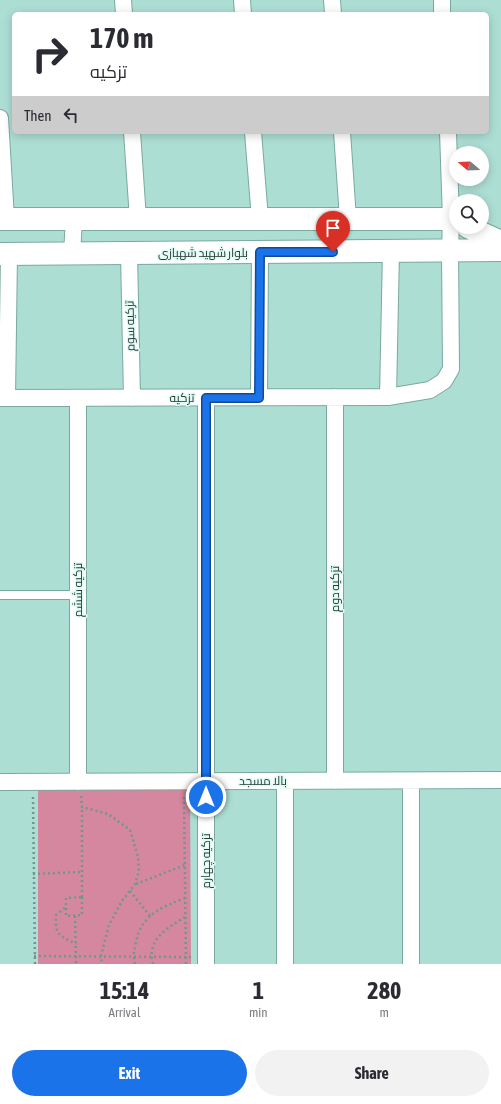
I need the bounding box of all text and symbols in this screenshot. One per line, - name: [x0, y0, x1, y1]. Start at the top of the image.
- text: 170 m: [90, 22, 153, 54]
- icon: right: [24, 28, 76, 80]
- text: تزکیه: [90, 61, 127, 82]
- icon: left: [60, 104, 82, 126]
- text: Then: [24, 107, 52, 124]
- north arrow: [449, 146, 489, 186]
- map controls: [449, 146, 489, 234]
- button: search: [449, 194, 489, 234]
- pin: [316, 211, 350, 252]
- icon: arrive: [322, 217, 344, 239]
- street label: بلوار شهید شهبازی: [158, 246, 248, 260]
- street label: تزکیه سوم: [123, 300, 138, 352]
- street label: تزکیه: [170, 391, 195, 405]
- street label: تزکیه ششم: [71, 562, 86, 617]
- street label: تزکیه دوم: [328, 565, 343, 612]
- street label: بالا مسجد: [239, 774, 287, 788]
- position arrow: [185, 776, 227, 818]
- street label: تزکیه چهارم: [199, 833, 215, 889]
- text: 15:14: [100, 977, 149, 1004]
- text: 1: [253, 977, 264, 1004]
- text: 280: [367, 977, 401, 1004]
- text: Arrival: [109, 1005, 140, 1020]
- text: min: [249, 1005, 268, 1020]
- text: m: [380, 1005, 389, 1020]
- button: Exit: [12, 1050, 247, 1096]
- button: Share: [255, 1050, 489, 1096]

